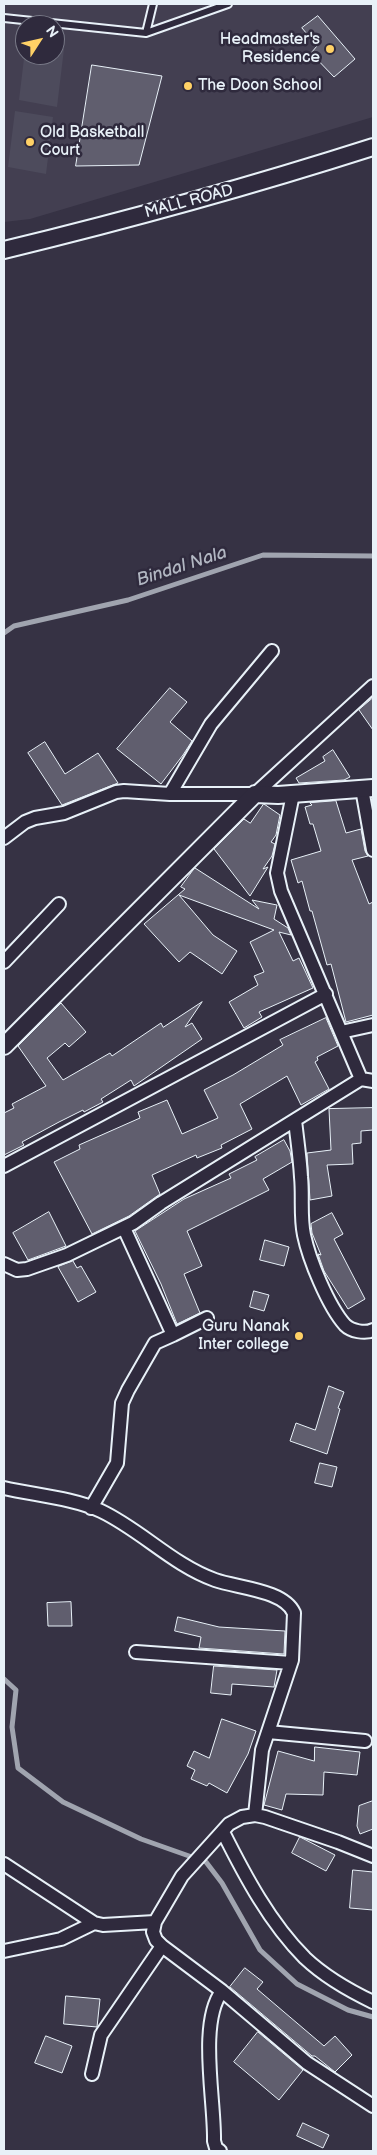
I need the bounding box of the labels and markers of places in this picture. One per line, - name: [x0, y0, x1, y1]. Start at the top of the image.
- place label: Headmaster's Residence: [220, 30, 320, 68]
- marker: Headmaster's Residence: [324, 43, 336, 55]
- place label: The Doon School: [198, 76, 322, 96]
- marker: The Doon School: [182, 80, 194, 92]
- place label: Old Basketball Court: [40, 123, 144, 161]
- marker: Old Basketball Court: [24, 136, 36, 148]
- place label: Guru Nanak Inter college: [198, 1317, 289, 1355]
- marker: Guru Nanak Inter college: [293, 1330, 305, 1342]

